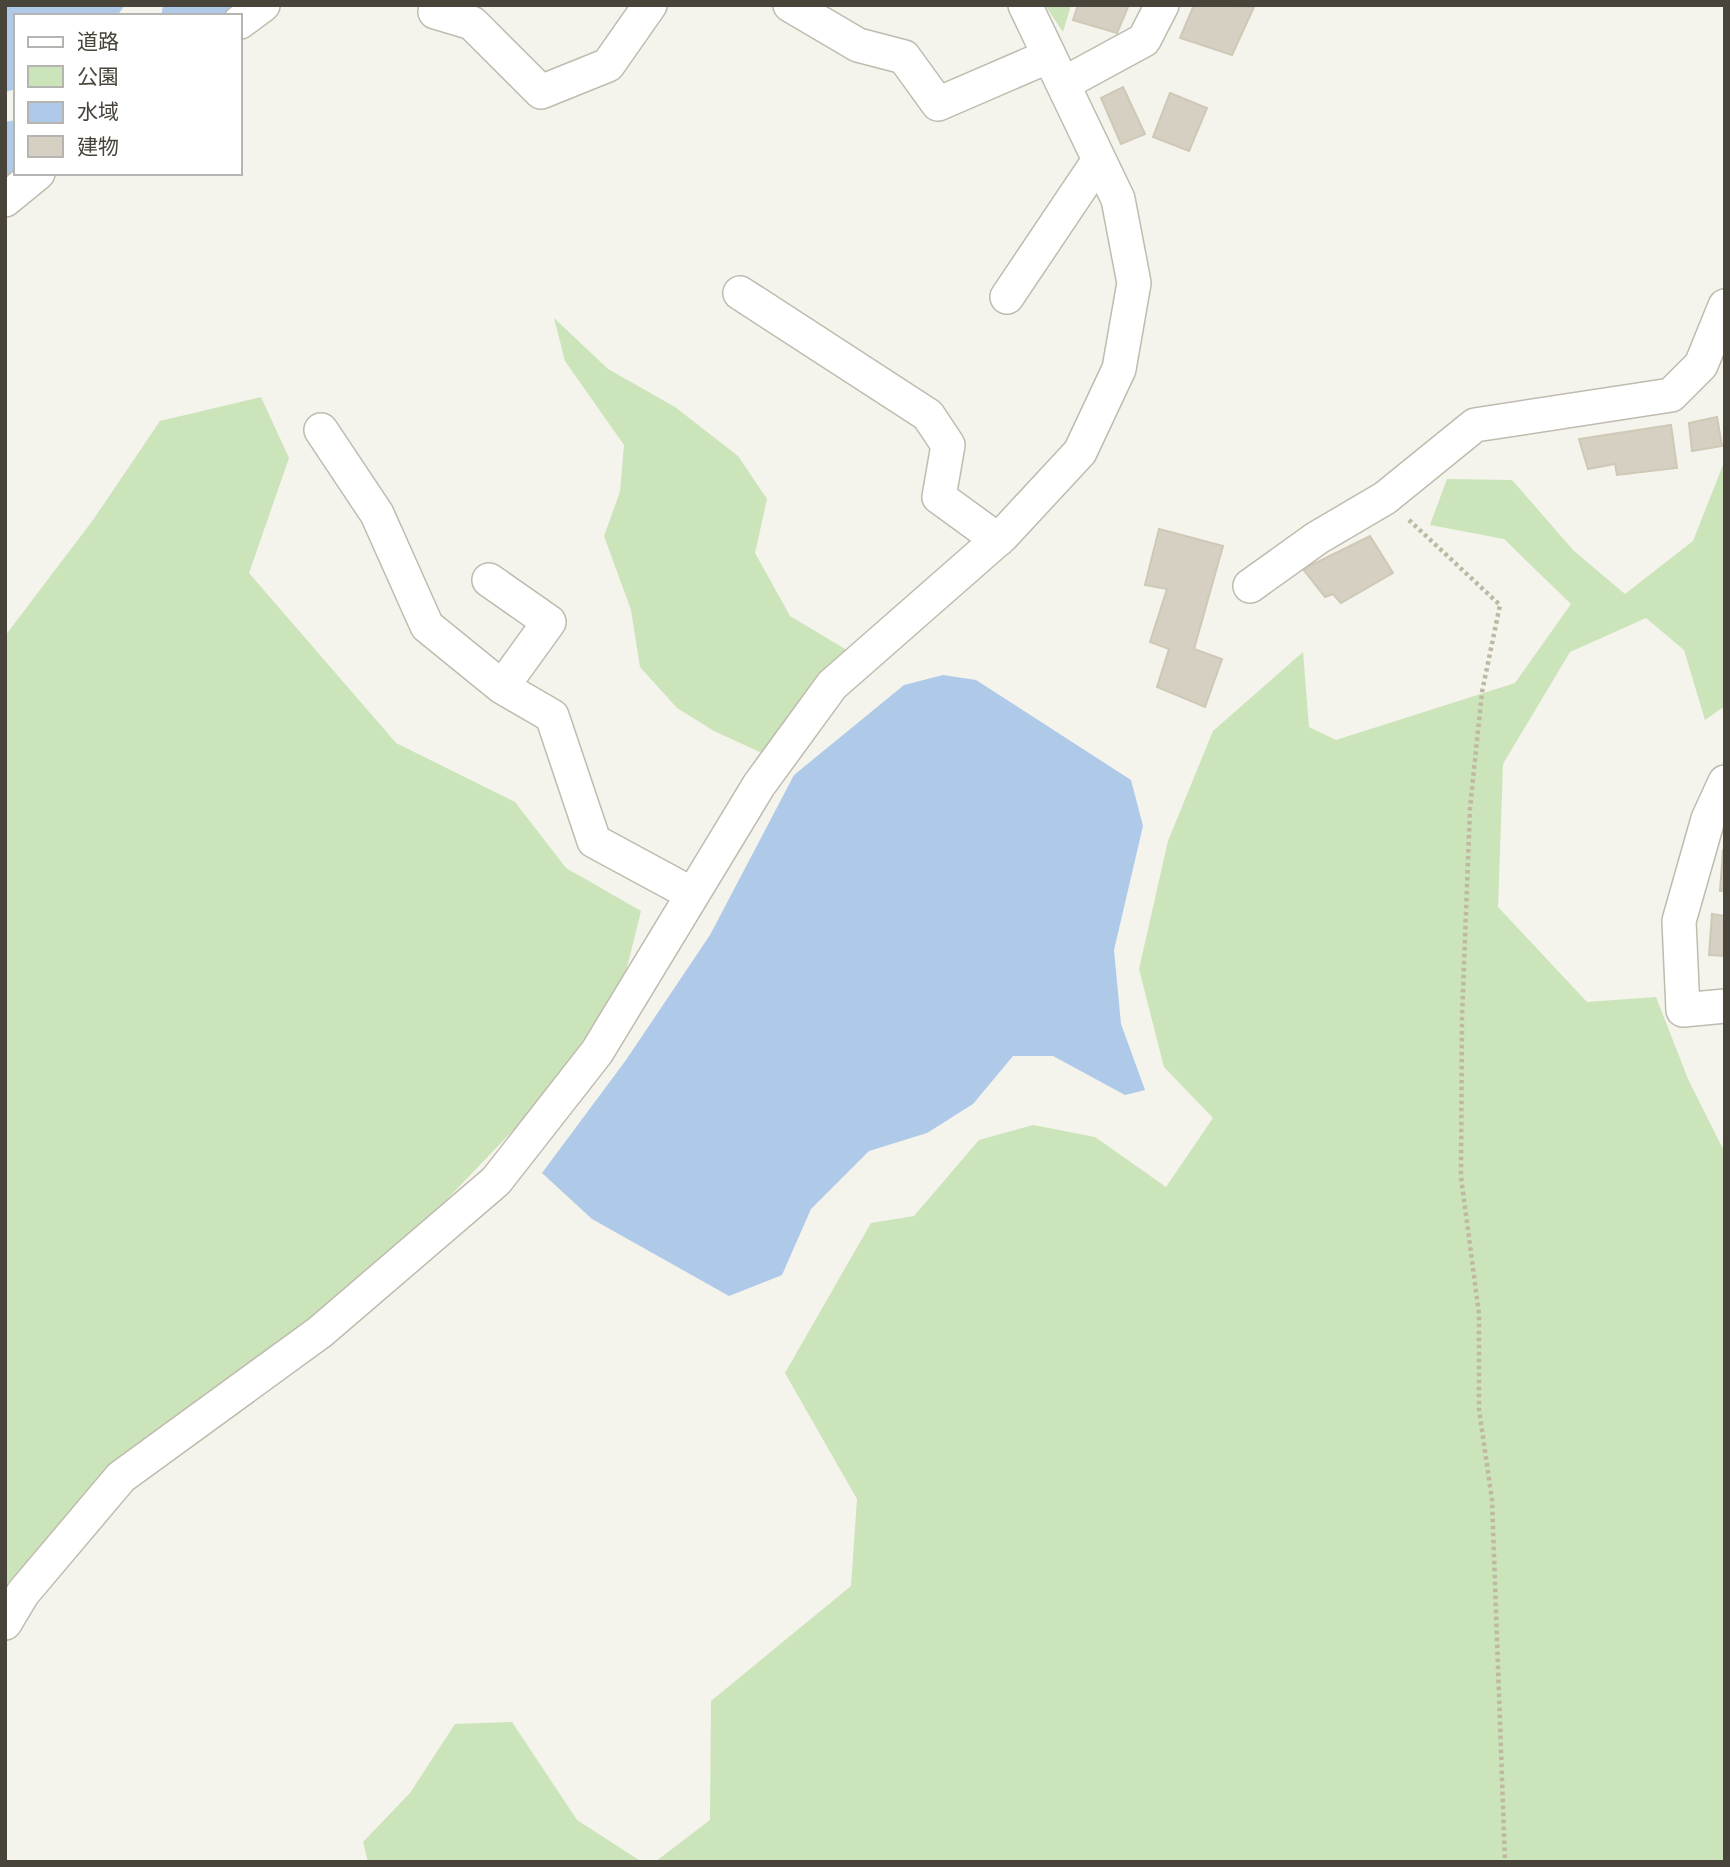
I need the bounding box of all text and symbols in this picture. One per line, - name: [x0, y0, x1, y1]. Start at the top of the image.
- legend: [14, 14, 242, 175]
- text: 道路: [77, 27, 119, 55]
- text: 公園: [77, 62, 119, 90]
- text: 水域: [77, 97, 119, 125]
- text: 建物: [77, 132, 119, 160]

